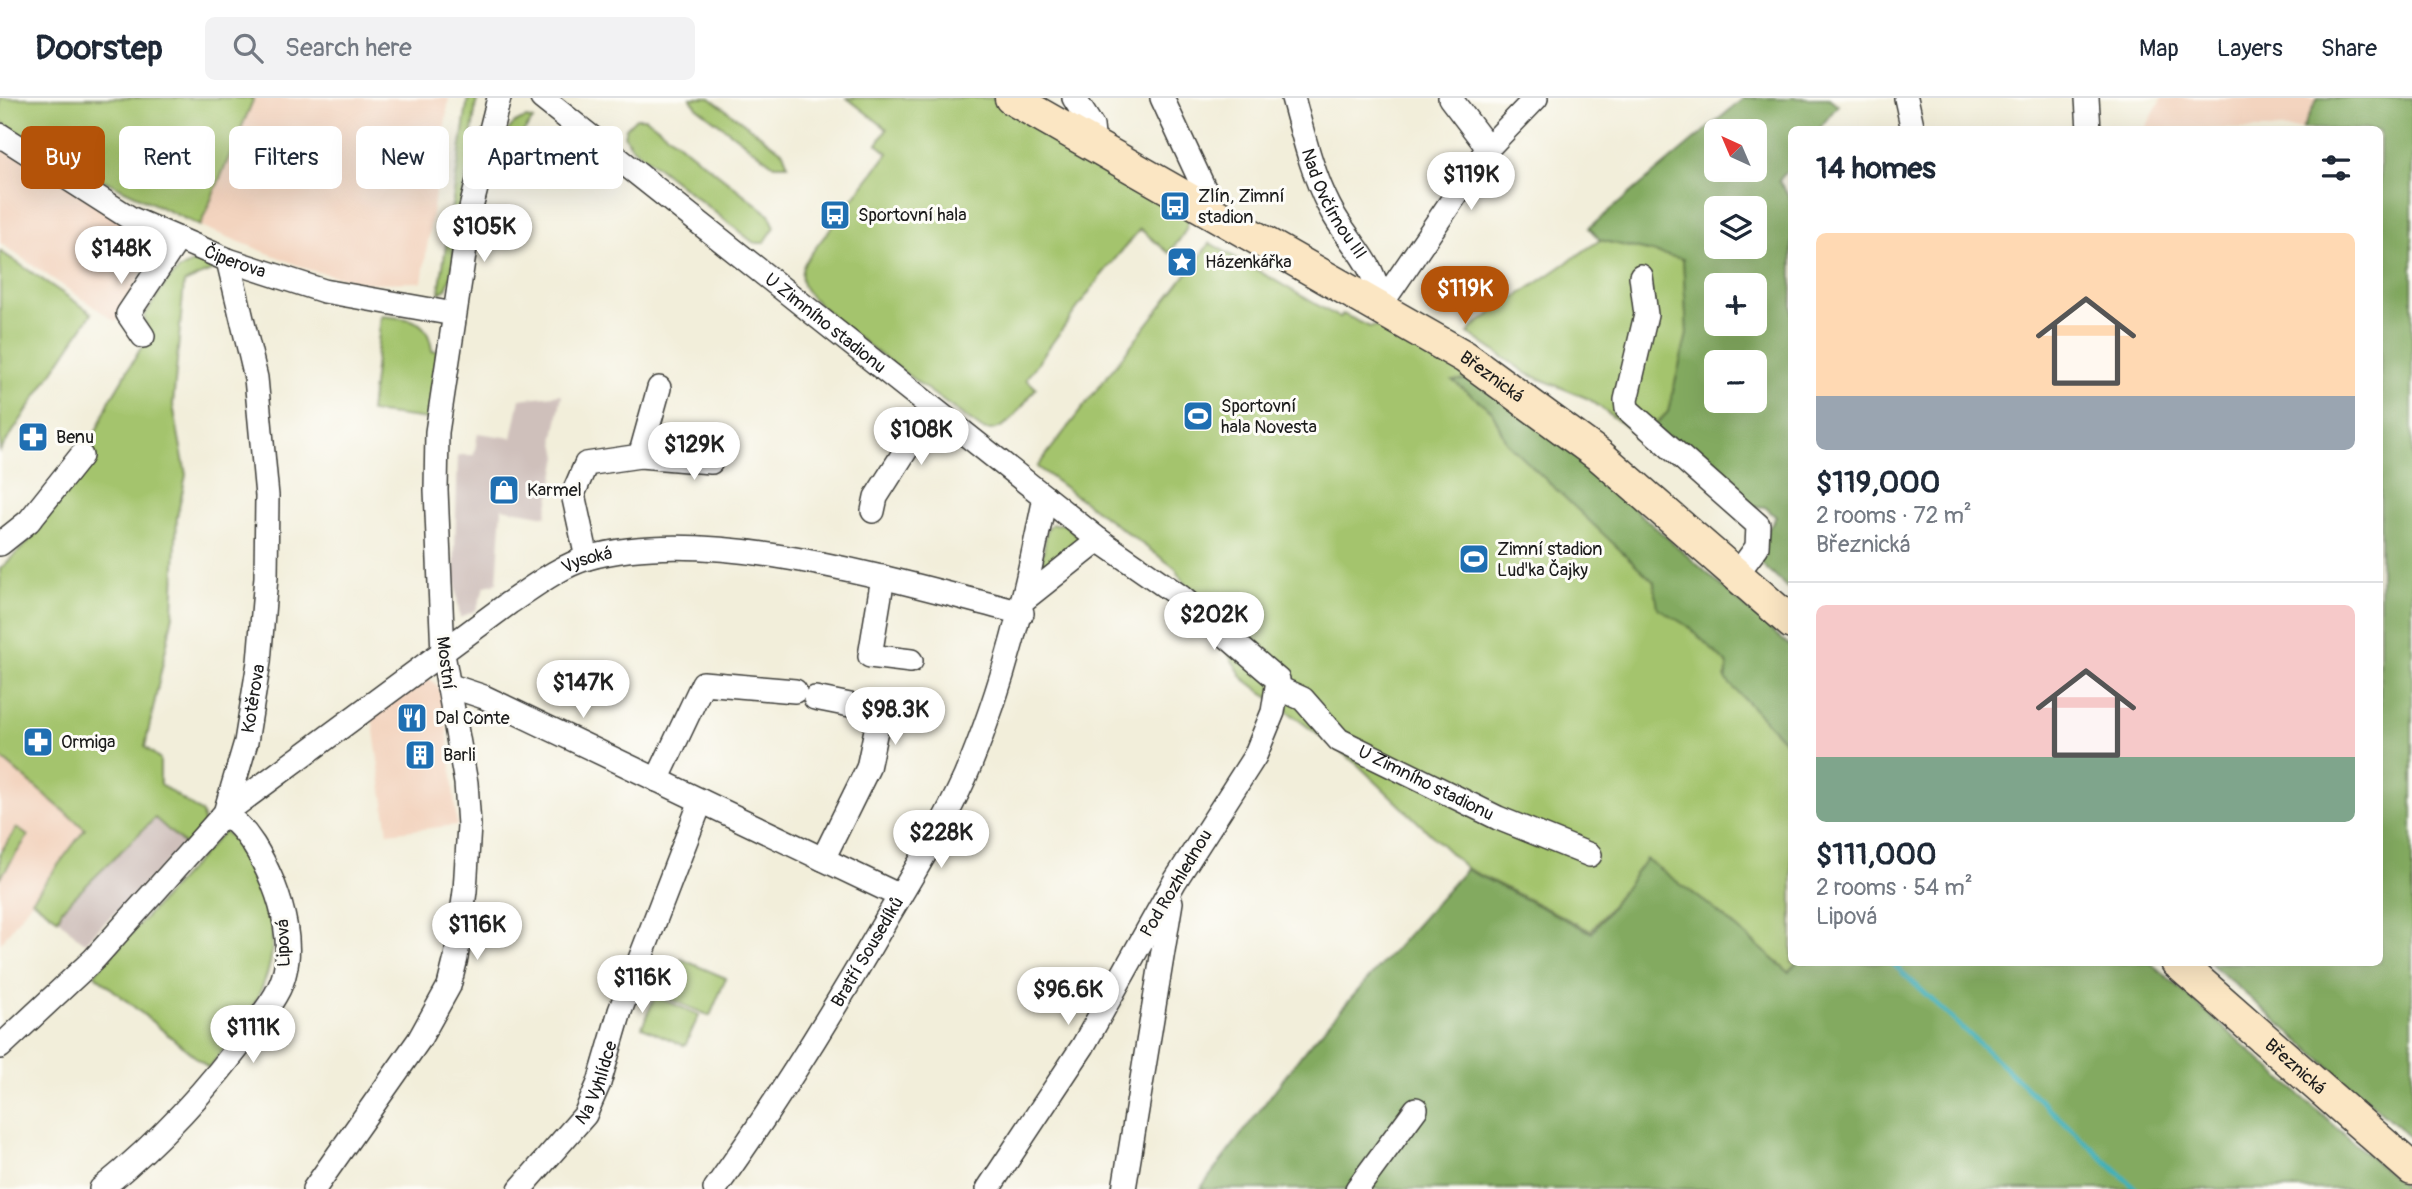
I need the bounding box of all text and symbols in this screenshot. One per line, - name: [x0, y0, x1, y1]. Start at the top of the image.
- search box: [205, 17, 695, 80]
- text: Doorstep: [35, 28, 163, 69]
- icon: search: [229, 29, 267, 67]
- text: Search here: [285, 32, 412, 64]
- text: Map: [2139, 34, 2179, 63]
- text: Layers: [2217, 34, 2283, 63]
- text: Share: [2321, 34, 2377, 63]
- north arrow: [1704, 119, 1768, 182]
- map controls: [1704, 119, 1767, 413]
- chip: Buy: [21, 126, 105, 189]
- chip: Rent: [119, 126, 215, 189]
- chip: Filters: [229, 126, 342, 189]
- chip: New: [356, 126, 449, 189]
- chip: Apartment: [463, 126, 623, 189]
- street label: Nad Ovčírnou III: [1296, 146, 1372, 264]
- icon: filters: [2317, 149, 2355, 187]
- text: 14 homes: [1816, 150, 1936, 187]
- pin: $119K: [1422, 152, 1520, 212]
- text: $119K: [1443, 160, 1499, 189]
- place label: Zlín, Zimní stadion: [1198, 185, 1285, 229]
- bus stop icon: Zlín, Zimní stadion: [1158, 189, 1192, 223]
- button: layers: [1704, 196, 1767, 259]
- bus stop icon: Sportovní hala: [818, 198, 852, 232]
- pin: $105K: [435, 204, 533, 264]
- place label: Sportovní hala: [858, 204, 967, 227]
- text: $105K: [452, 212, 516, 241]
- pin: $148K: [72, 226, 170, 286]
- text: $148K: [91, 234, 151, 263]
- street label: Čiperova: [200, 240, 269, 283]
- place icon: Házenkářka: [1165, 245, 1199, 279]
- place label: Házenkářka: [1205, 251, 1292, 274]
- pin: $119K: [1416, 266, 1514, 326]
- street label: U Zimního stadionu: [760, 268, 891, 379]
- button: +: [1704, 273, 1767, 336]
- text: $119K: [1437, 274, 1493, 303]
- icon: home: [2023, 278, 2149, 404]
- street label: Březnická: [1455, 346, 1528, 408]
- button: −: [1704, 350, 1767, 413]
- place label: Sportovní hala Novesta: [1221, 395, 1317, 439]
- sports icon: Sportovní hala Novesta: [1181, 399, 1215, 433]
- pin: $108K: [872, 408, 970, 467]
- text: $108K: [890, 415, 952, 444]
- pharmacy icon: Benu: [16, 420, 50, 454]
- pin: $129K: [645, 422, 743, 482]
- place label: Benu: [56, 426, 94, 449]
- text: $129K: [664, 430, 724, 459]
- text: $119,000: [1816, 464, 1940, 501]
- shop icon: Karmel: [487, 473, 521, 507]
- place label: Karmel: [527, 479, 582, 502]
- text: 2 rooms · 72 m²: [1816, 501, 1972, 530]
- text: Březnická: [1816, 530, 1910, 559]
- place label: Zimní stadion Luďka Čajky: [1497, 538, 1603, 582]
- street label: Vysoká: [558, 542, 614, 579]
- sports icon: Zimní stadion Luďka Čajky: [1457, 542, 1491, 576]
- pin: $202K: [1165, 592, 1263, 652]
- text: $202K: [1180, 600, 1248, 629]
- street label: Mostní: [431, 635, 460, 691]
- icon: home: [2023, 650, 2149, 776]
- pin: $147K: [534, 660, 632, 720]
- street label: Kotěrova: [237, 662, 270, 735]
- text: $147K: [553, 668, 613, 697]
- pin: $98.3K: [838, 688, 952, 747]
- text: $98.3K: [861, 695, 929, 724]
- restaurant icon: Dal Conte: [395, 701, 429, 735]
- place label: Dal Conte: [435, 707, 510, 730]
- pharmacy icon: Ormiga: [21, 725, 55, 759]
- place label: Ormiga: [61, 731, 115, 754]
- building icon: Barli: [403, 738, 437, 772]
- street label: U Zimního stadionu: [1354, 740, 1498, 826]
- place label: Barli: [443, 744, 475, 767]
- pin: $228K: [892, 810, 990, 870]
- text: $228K: [909, 818, 973, 847]
- street label: Pod Rozhlednou: [1135, 825, 1218, 941]
- text: $111,000: [1816, 836, 1937, 873]
- text: 2 rooms · 54 m²: [1816, 873, 1973, 902]
- street label: Bratří Sousedíků: [826, 893, 909, 1012]
- pin: $116K: [428, 902, 526, 962]
- text: Lipová: [1816, 902, 1877, 931]
- text: $116K: [448, 910, 506, 939]
- street label: Lipová: [271, 919, 296, 967]
- pin: $116K: [593, 956, 691, 1015]
- text: $116K: [613, 963, 671, 992]
- pin: $96.6K: [1011, 968, 1125, 1027]
- text: $96.6K: [1033, 975, 1103, 1004]
- pin: $111K: [204, 1006, 302, 1065]
- text: $111K: [226, 1013, 280, 1042]
- street label: Březnická: [2260, 1034, 2331, 1100]
- street label: Na Vyhlídce: [571, 1038, 623, 1130]

